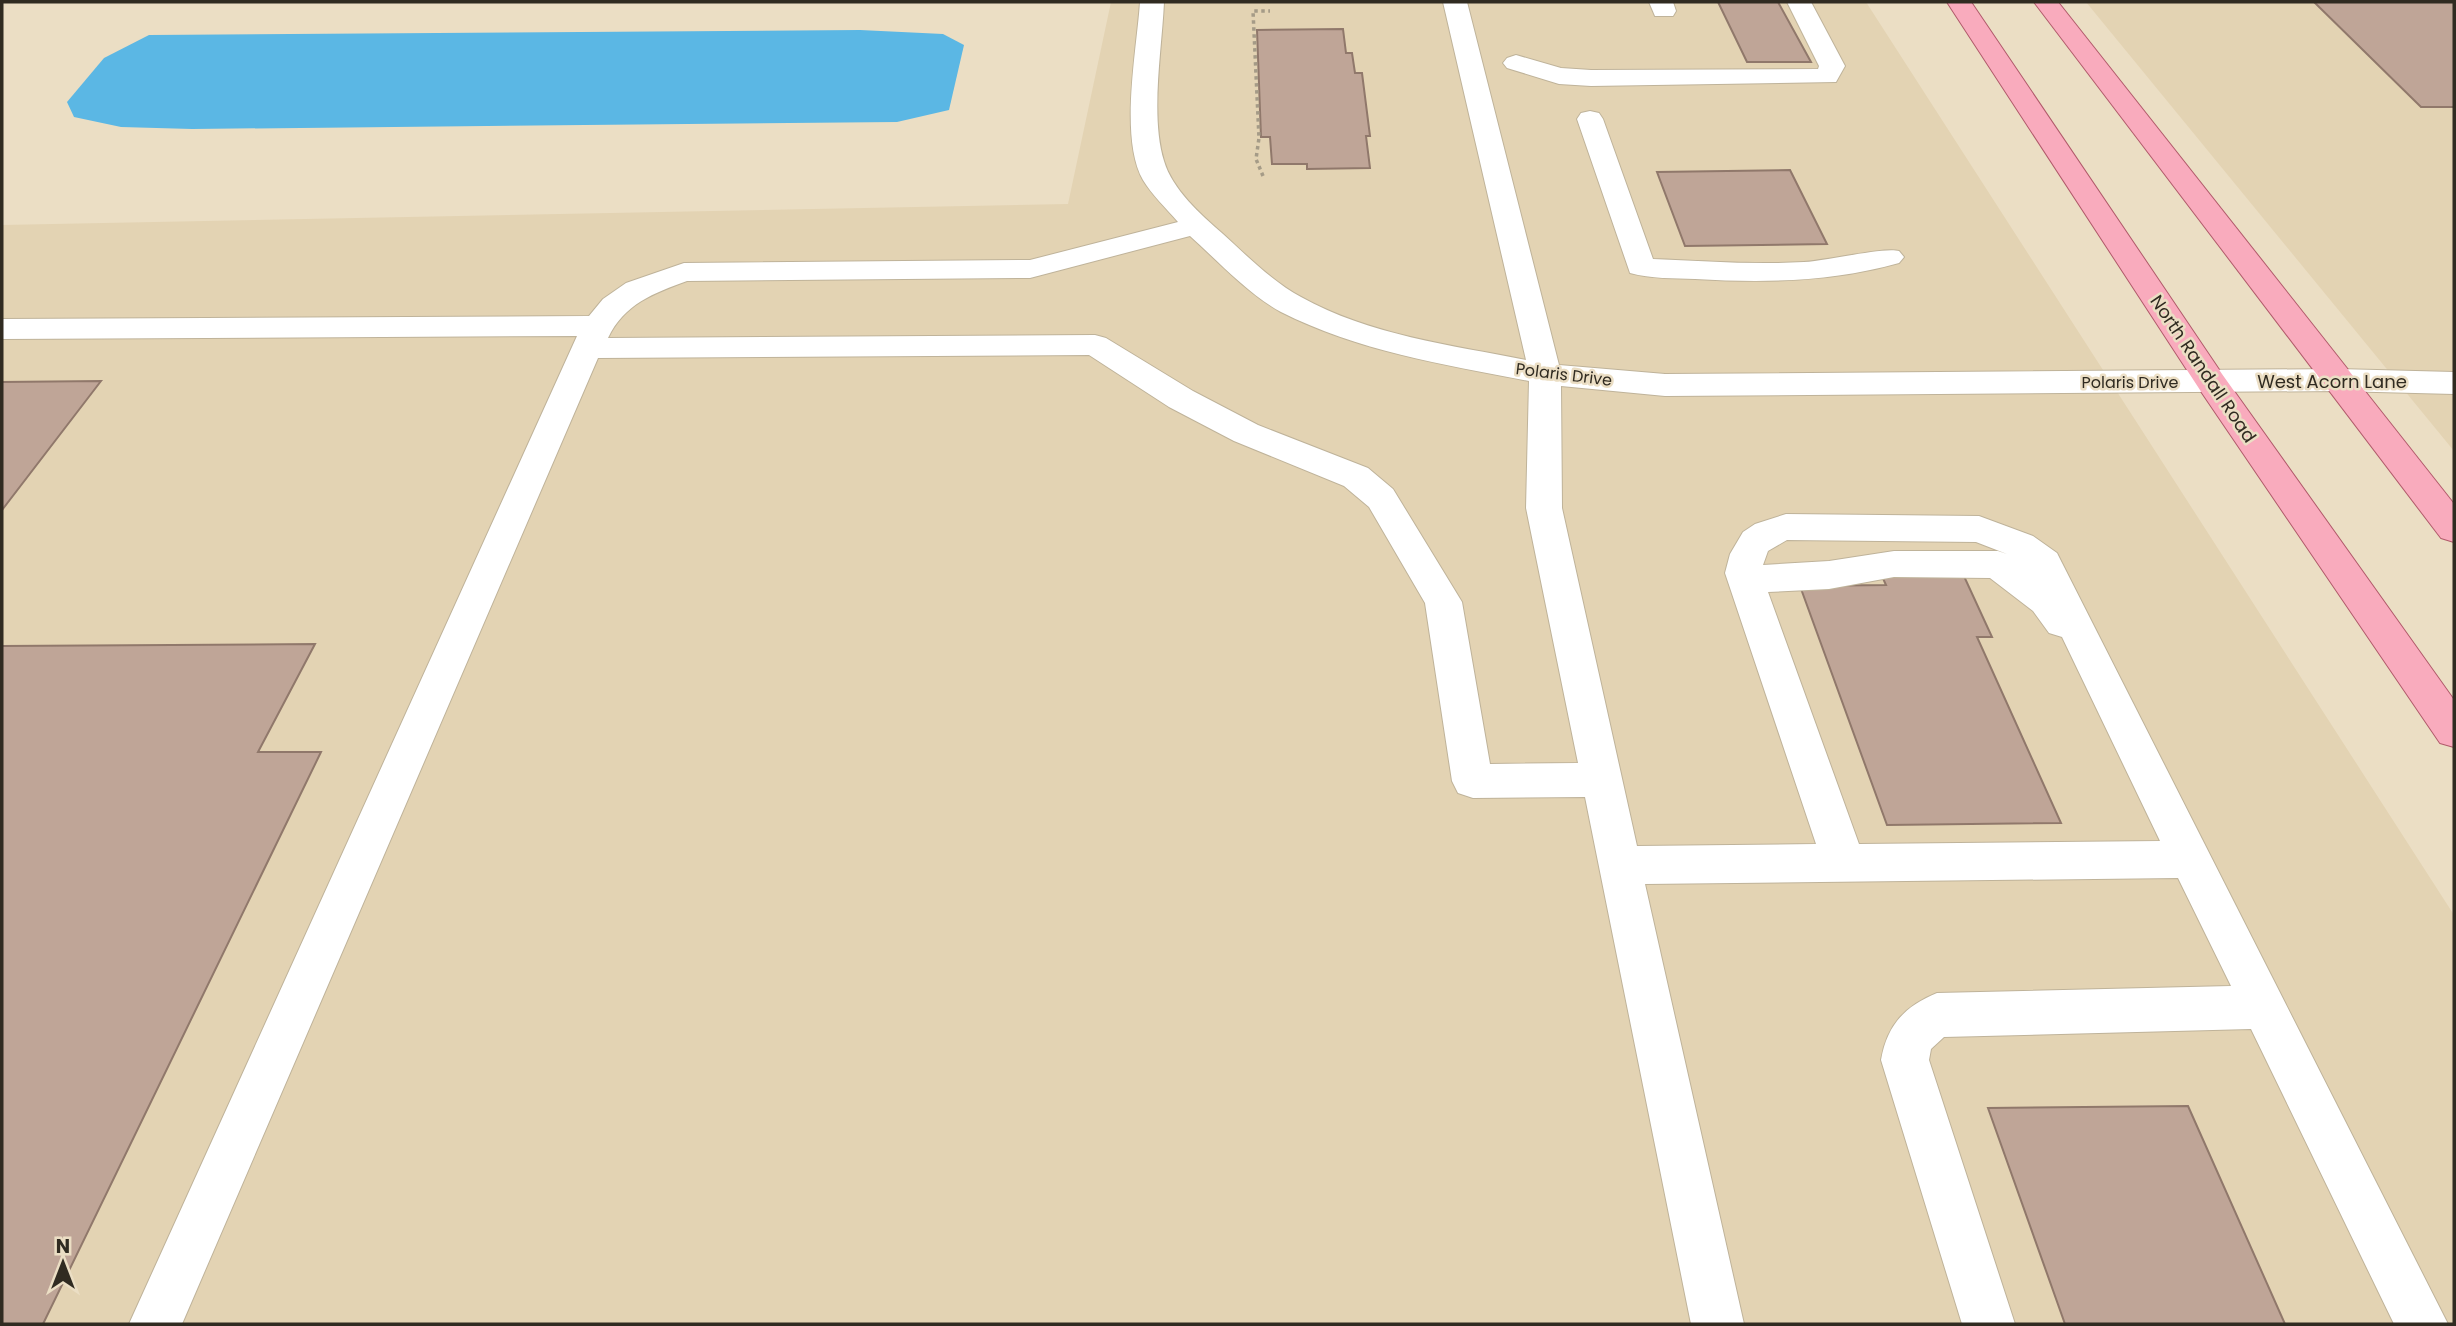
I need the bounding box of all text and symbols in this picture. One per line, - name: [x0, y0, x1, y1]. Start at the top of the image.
- street label: North Randall Road: [2145, 290, 2262, 448]
- street label: Polaris Drive: [1514, 357, 1614, 392]
- street label: West Acorn Lane: [2257, 369, 2407, 394]
- street label: Polaris Drive: [2082, 371, 2179, 394]
- north arrow: [28, 1228, 98, 1298]
- text: N: [56, 1233, 70, 1260]

